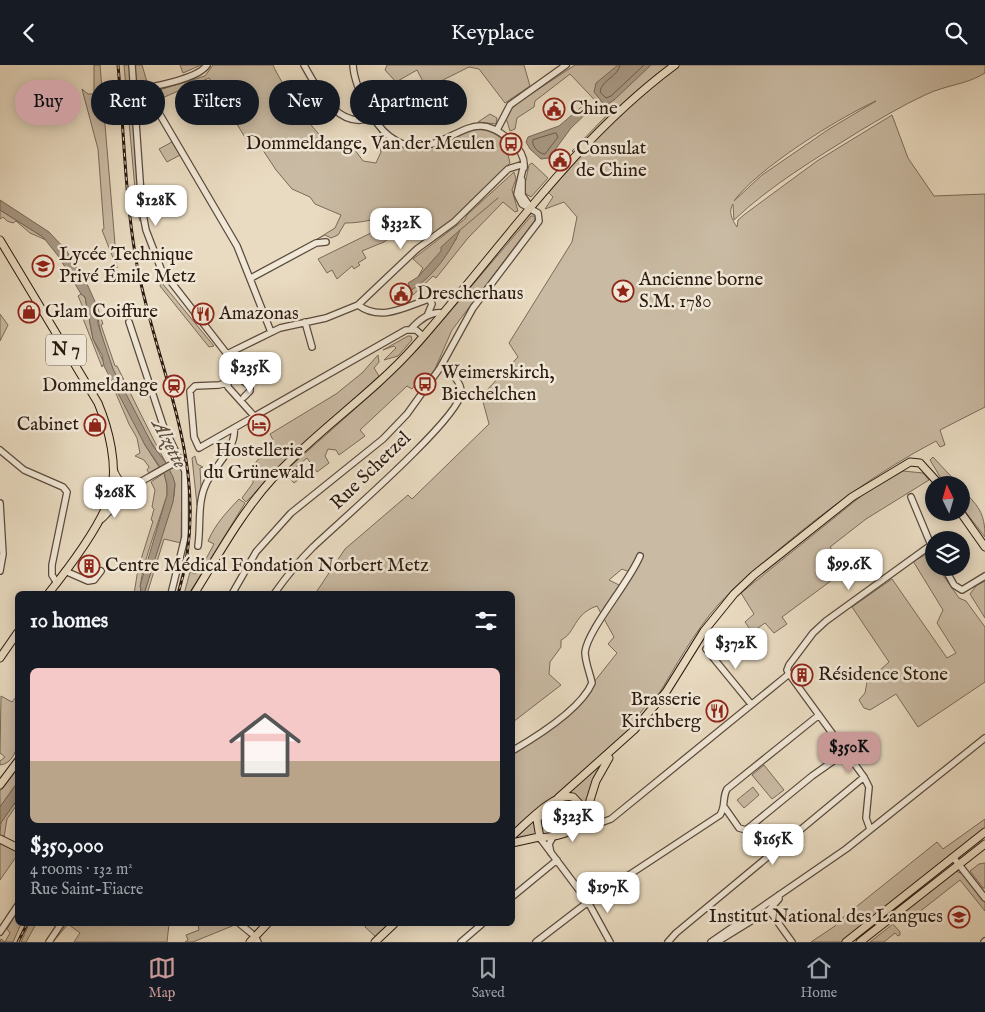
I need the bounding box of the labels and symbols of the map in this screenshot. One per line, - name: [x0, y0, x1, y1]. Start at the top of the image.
- public building icon: Chine: [542, 97, 566, 121]
- place label: Chine: [570, 97, 618, 121]
- place label: Dommeldange, Van der Meulen: [246, 132, 495, 156]
- bus stop icon: Dommeldange, Van der Meulen: [499, 132, 523, 156]
- place label: Consulat de Chine: [576, 137, 647, 183]
- public building icon: Consulat de Chine: [548, 148, 572, 172]
- pin: $128K: [121, 185, 191, 227]
- pin: $332K: [366, 207, 436, 250]
- place label: Lycée Technique Privé Émile Metz: [59, 243, 196, 289]
- school or university icon: Lycée Technique Privé Émile Metz: [31, 254, 55, 278]
- place label: Ancienne borne S.M. 1780: [638, 268, 763, 314]
- place icon: Ancienne borne S.M. 1780: [611, 279, 635, 303]
- public building icon: Drescherhaus: [389, 282, 413, 306]
- place label: Drescherhaus: [417, 282, 523, 306]
- shop icon: Glam Coiffure: [17, 300, 41, 324]
- place label: Glam Coiffure: [45, 300, 158, 324]
- restaurant icon: Amazonas: [191, 302, 215, 326]
- place label: Amazonas: [218, 302, 299, 326]
- road number: N 7: [46, 335, 86, 365]
- pin: $235K: [215, 351, 285, 394]
- place label: Weimerskirch, Biechelchen: [441, 361, 555, 407]
- bus stop icon: Weimerskirch, Biechelchen: [413, 372, 437, 396]
- place label: Dommeldange: [42, 374, 158, 398]
- station icon: Dommeldange: [162, 374, 186, 398]
- place label: Cabinet: [17, 413, 79, 437]
- shop icon: Cabinet: [83, 413, 107, 437]
- water label: Alzette: [145, 413, 192, 473]
- hotel icon: Hostellerie du Grünewald: [247, 413, 271, 437]
- street label: Rue Schetzel: [326, 426, 417, 515]
- place label: Hostellerie du Grünewald: [204, 439, 315, 485]
- north arrow: [925, 476, 970, 521]
- pin: $268K: [80, 477, 150, 519]
- pin: $99.6K: [808, 549, 890, 591]
- building icon: Centre Médical Fondation Norbert Metz: [77, 554, 101, 578]
- place label: Centre Médical Fondation Norbert Metz: [105, 554, 429, 578]
- pin: $372K: [701, 627, 771, 670]
- building icon: Résidence Stone: [790, 663, 814, 687]
- place label: Résidence Stone: [818, 663, 948, 687]
- place label: Brasserie Kirchberg: [621, 688, 702, 734]
- restaurant icon: Brasserie Kirchberg: [705, 699, 729, 723]
- pin: $350K: [814, 731, 884, 774]
- pin: $323K: [538, 801, 608, 843]
- pin: $165K: [738, 823, 808, 866]
- pin: $197K: [573, 871, 643, 914]
- place label: Institut National des Langues: [709, 905, 943, 929]
- school or university icon: Institut National des Langues: [947, 905, 971, 929]

